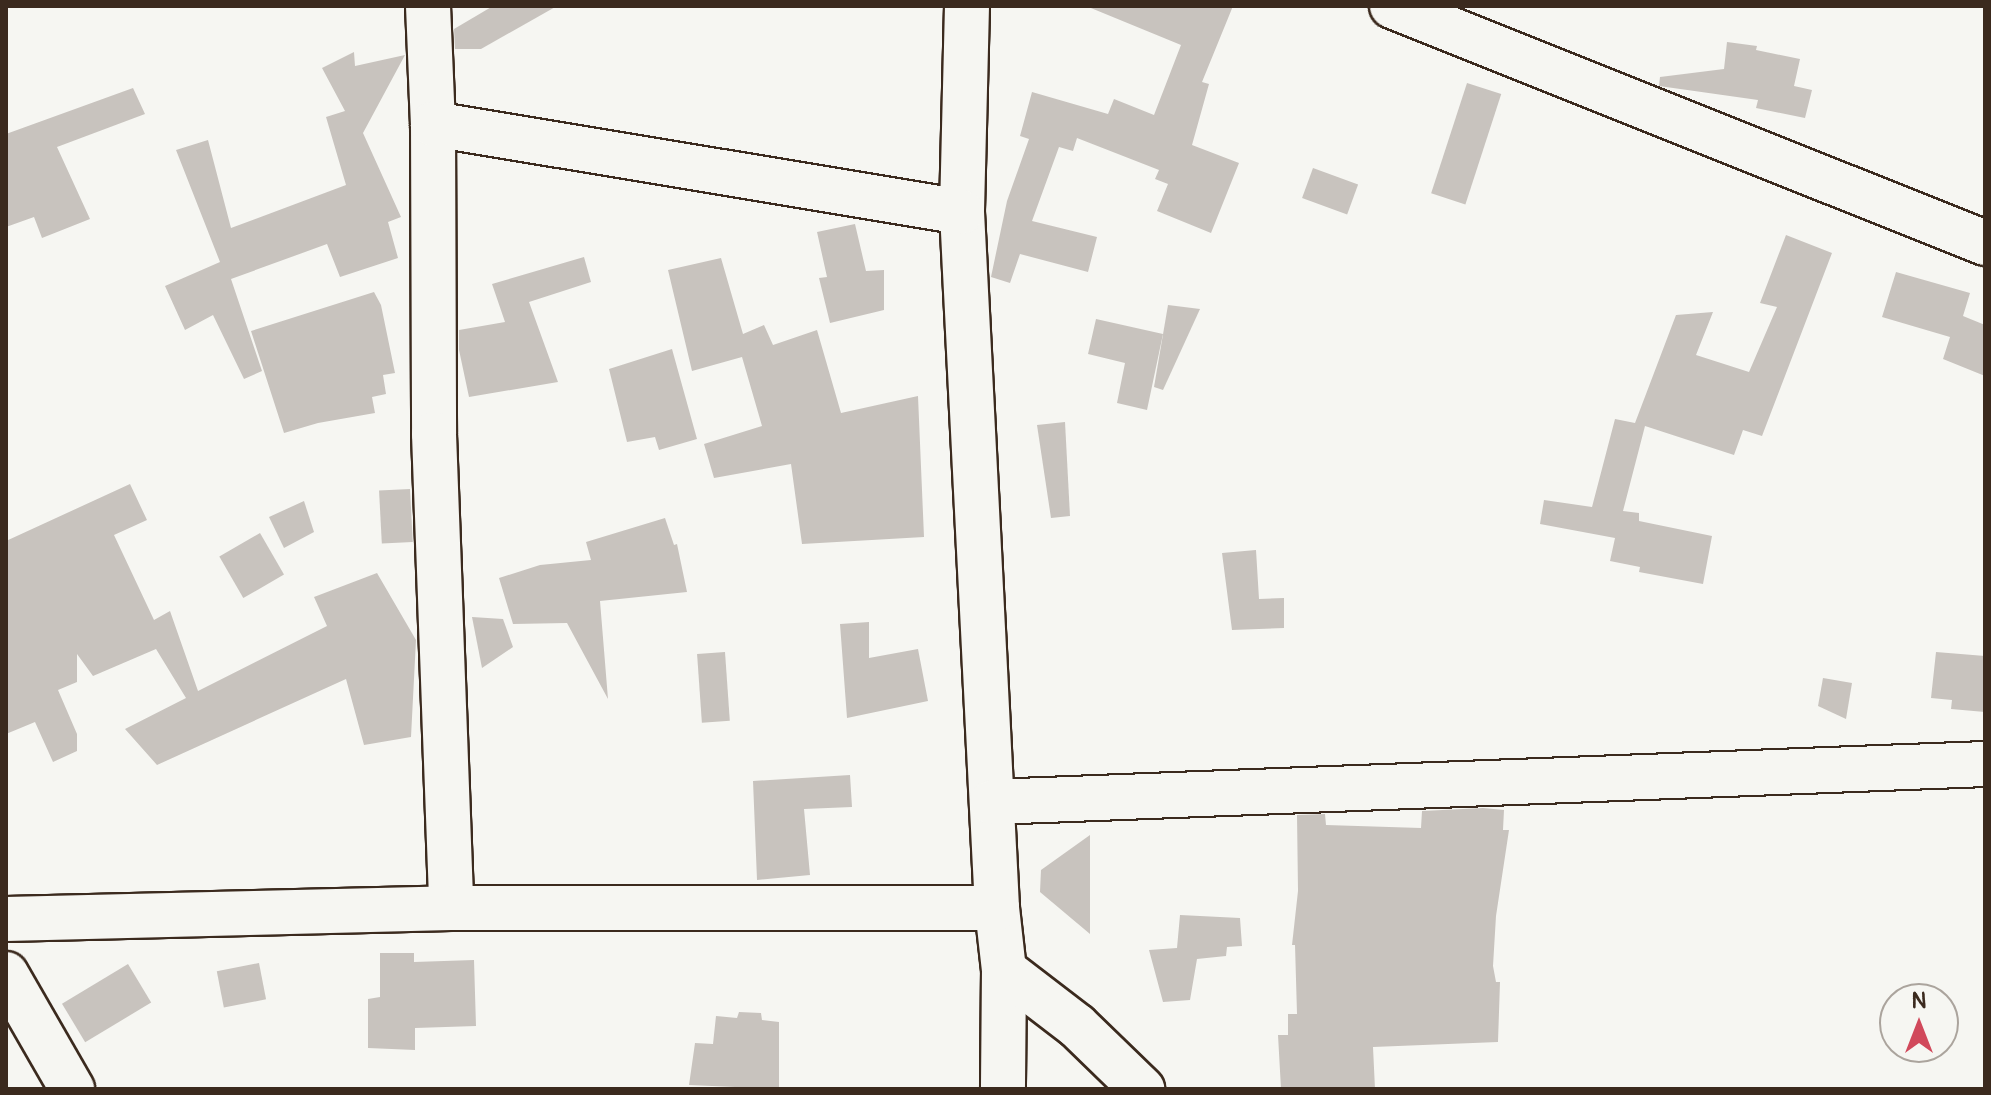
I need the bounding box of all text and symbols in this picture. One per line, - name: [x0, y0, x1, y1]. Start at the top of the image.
- north arrow: [1879, 983, 1959, 1063]
- text: N: [1912, 987, 1926, 1015]

